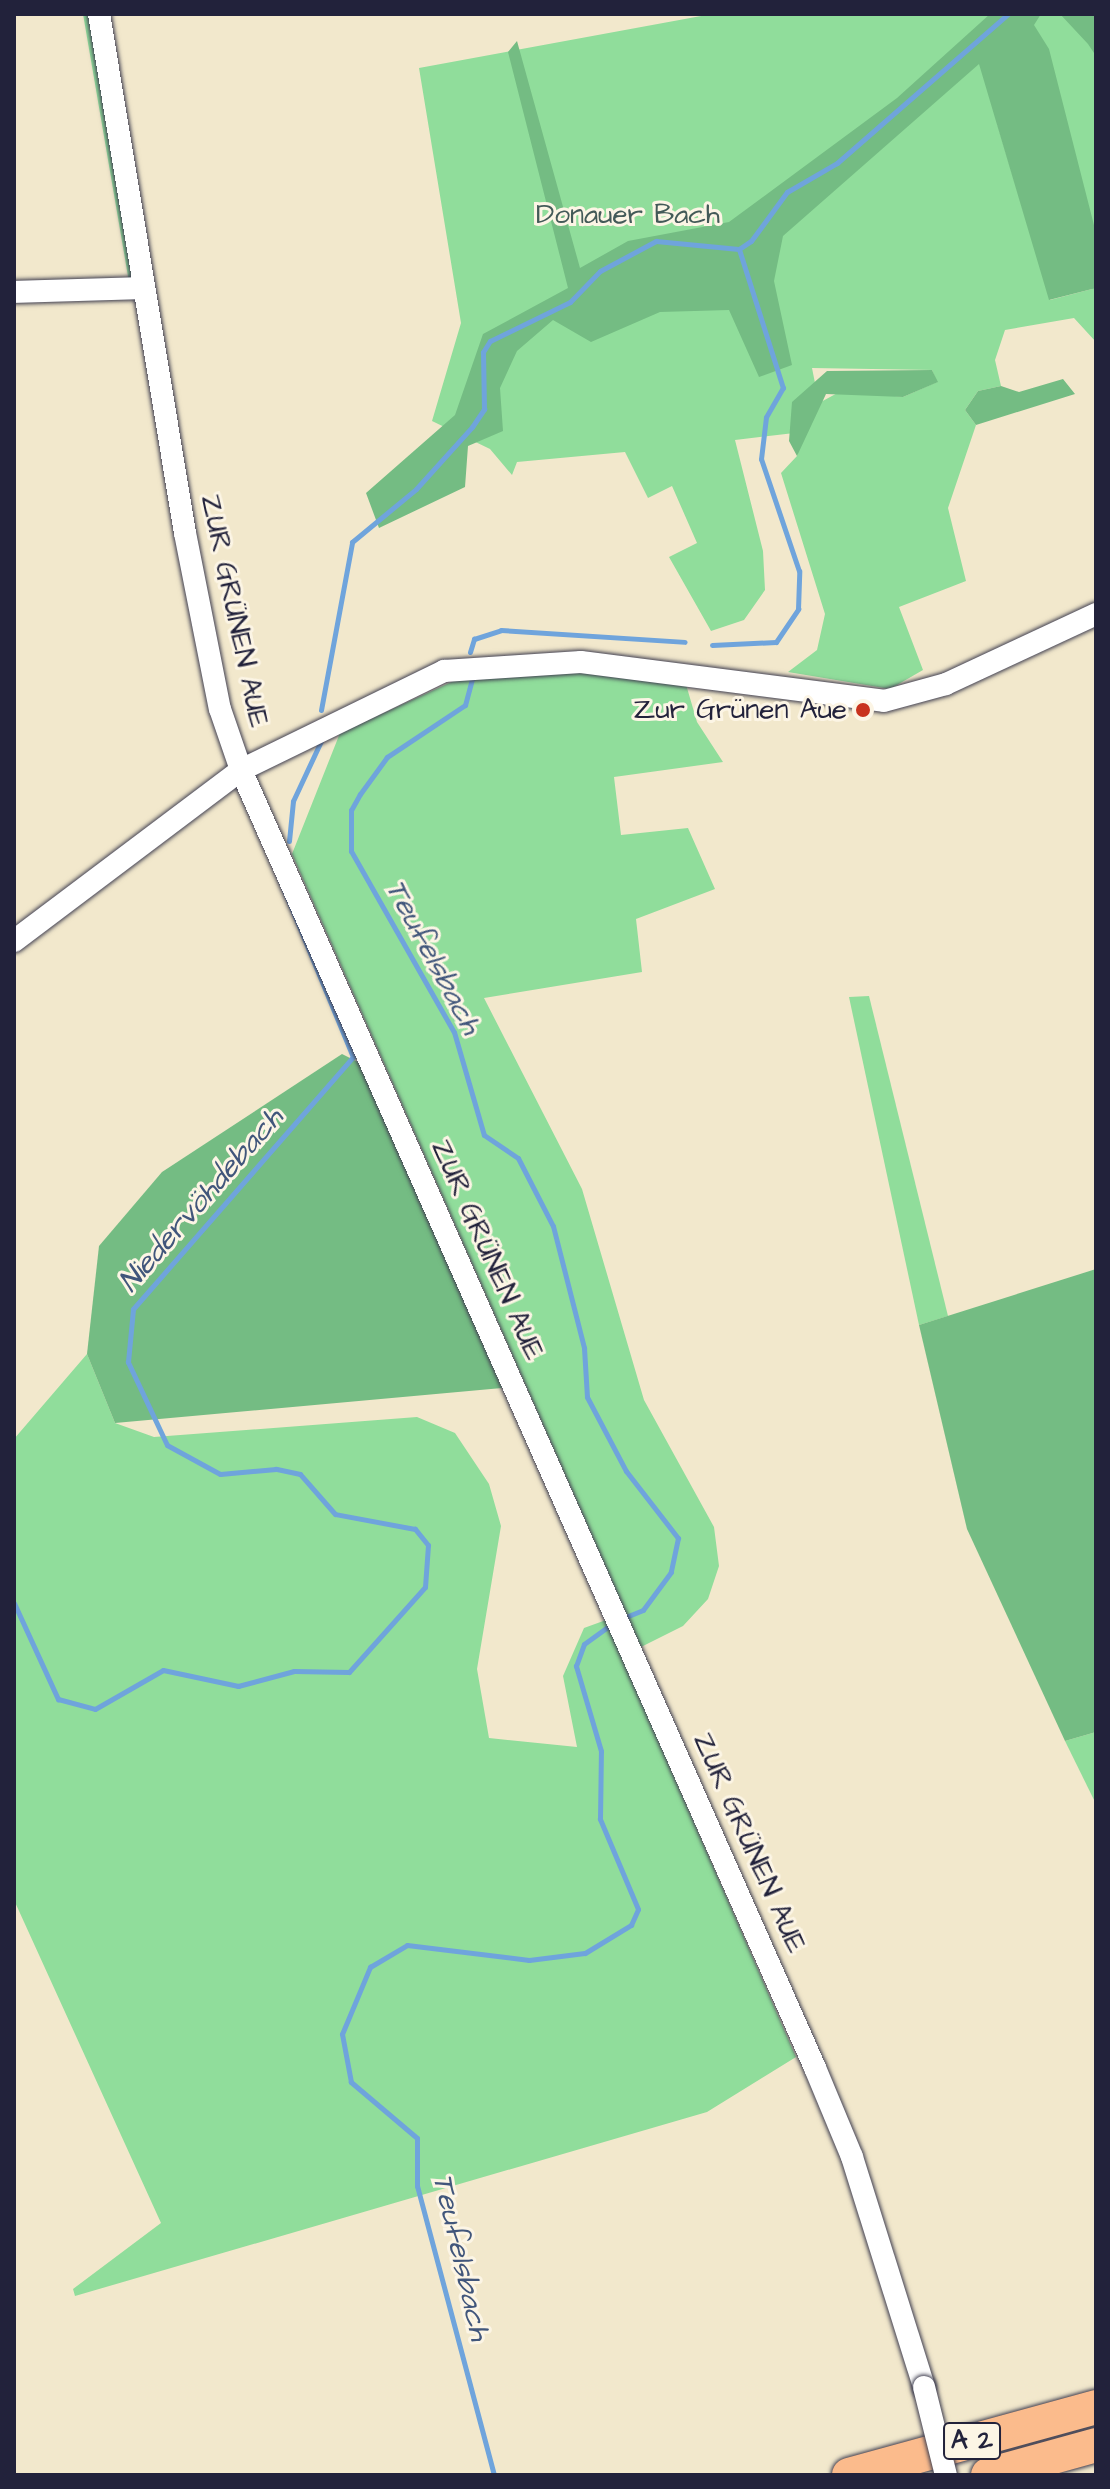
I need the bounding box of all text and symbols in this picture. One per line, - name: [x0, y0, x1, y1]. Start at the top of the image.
- park label: Donauer Bach: [536, 198, 720, 232]
- street label: ZUR GRÜNEN AUE: [193, 492, 275, 730]
- place label: Zur Grünen Aue: [633, 693, 847, 727]
- marker: Zur Grünen Aue: [854, 701, 872, 719]
- water label: Teufelsbach: [377, 874, 489, 1040]
- water label: Niedervöhdebach: [111, 1100, 291, 1300]
- street label: ZUR GRÜNEN AUE: [423, 1135, 551, 1365]
- street label: ZUR GRÜNEN AUE: [685, 1728, 813, 1958]
- water label: Teufelsbach: [424, 2170, 498, 2344]
- road number: A 2: [942, 2419, 1002, 2463]

